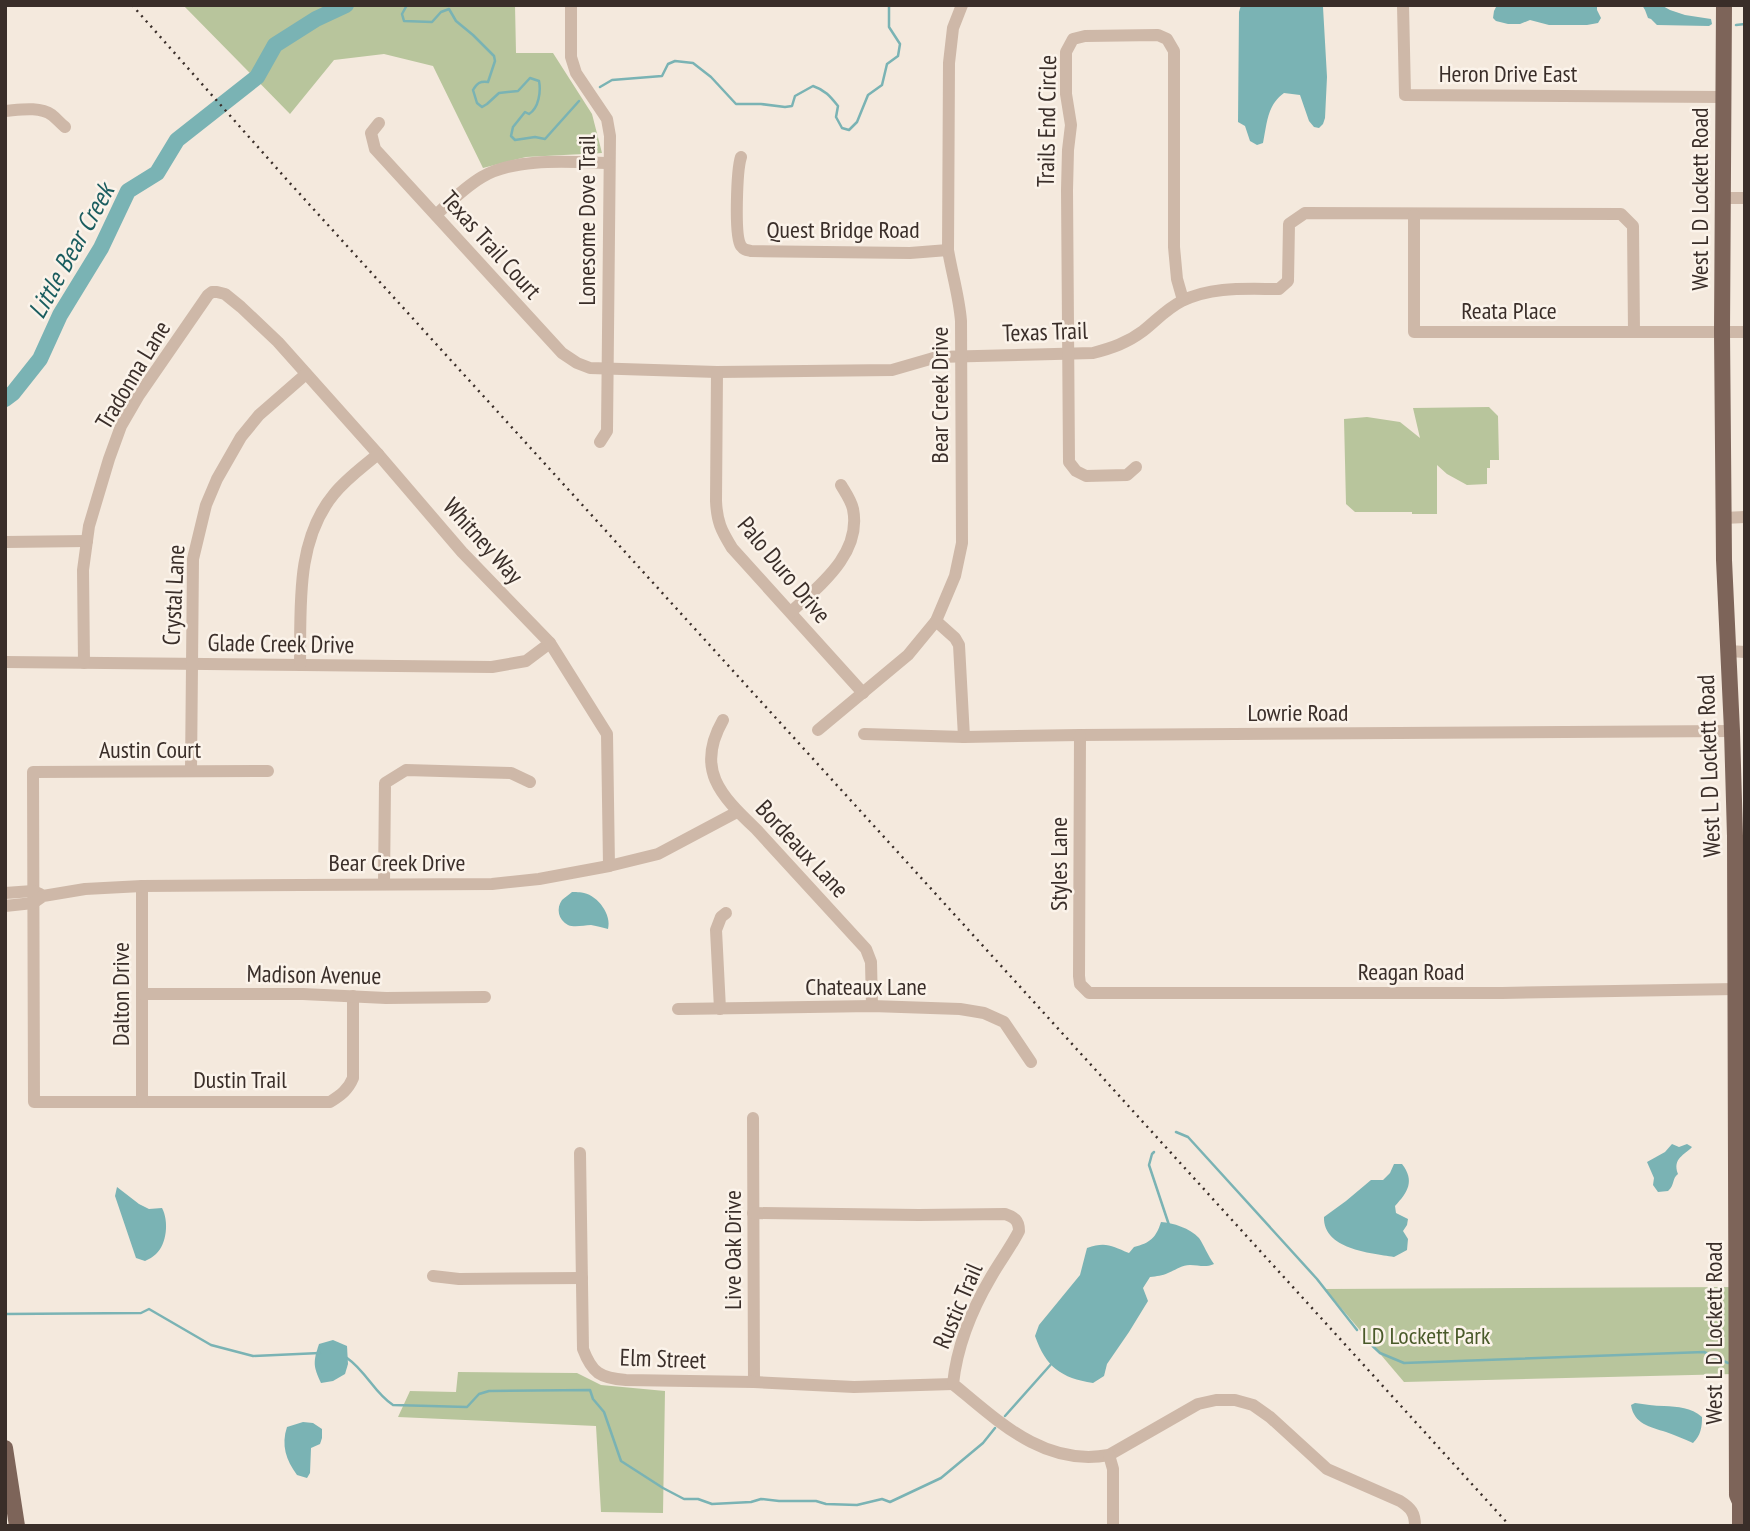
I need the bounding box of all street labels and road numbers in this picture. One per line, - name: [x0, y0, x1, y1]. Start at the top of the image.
- street label: Trails End Circle: [1030, 55, 1063, 187]
- street label: Heron Drive East: [1439, 58, 1578, 89]
- street label: West L D Lockett Road: [1684, 108, 1715, 290]
- street label: Lonesome Dove Trail: [571, 134, 602, 305]
- street label: Texas Trail Court: [435, 184, 548, 306]
- street label: Quest Bridge Road: [766, 214, 920, 245]
- street label: Reata Place: [1461, 295, 1557, 326]
- street label: Tradonna Lane: [88, 315, 177, 435]
- street label: Texas Trail: [1002, 315, 1089, 348]
- street label: Bear Creek Drive: [924, 327, 955, 463]
- street label: Whitney Way: [437, 491, 530, 590]
- street label: Palo Duro Drive: [731, 510, 838, 629]
- street label: Crystal Lane: [155, 544, 192, 646]
- street label: Glade Creek Drive: [207, 627, 355, 660]
- street label: West L D Lockett Road: [1690, 674, 1727, 858]
- street label: Lowrie Road: [1248, 697, 1348, 728]
- street label: Austin Court: [99, 734, 201, 765]
- street label: Bordeaux Lane: [749, 793, 856, 904]
- street label: Styles Lane: [1043, 817, 1074, 911]
- street label: Bear Creek Drive: [329, 847, 465, 878]
- street label: Dalton Drive: [105, 942, 136, 1046]
- street label: Reagan Road: [1358, 956, 1464, 987]
- street label: Madison Avenue: [246, 958, 382, 991]
- street label: Chateaux Lane: [805, 971, 927, 1002]
- street label: Dustin Trail: [193, 1064, 287, 1095]
- street label: Live Oak Drive: [717, 1190, 748, 1310]
- street label: West L D Lockett Road: [1698, 1242, 1729, 1424]
- street label: Rustic Trail: [926, 1258, 990, 1353]
- street label: Elm Street: [619, 1342, 707, 1376]

